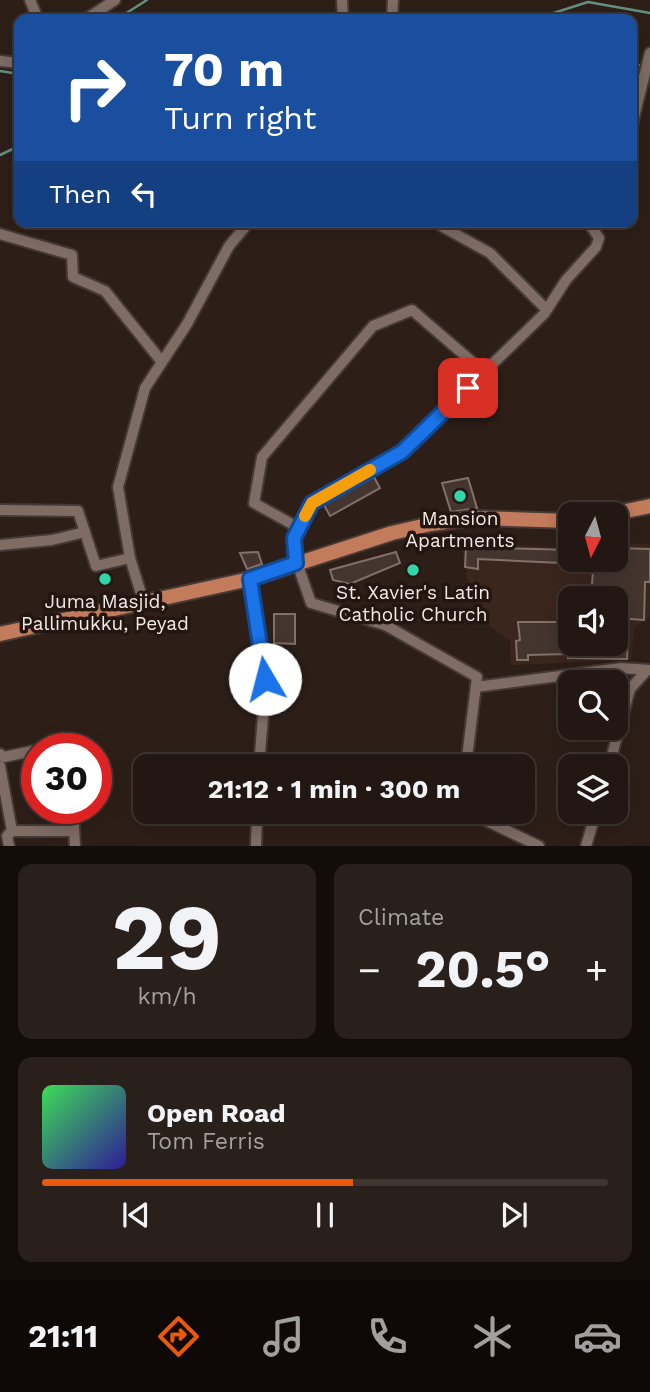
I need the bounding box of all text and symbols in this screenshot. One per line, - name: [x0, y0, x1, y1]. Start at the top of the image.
- text: 70 m: [164, 40, 284, 98]
- icon: right: [49, 42, 140, 133]
- text: Turn right: [164, 99, 316, 137]
- icon: left: [125, 175, 163, 213]
- text: Then: [49, 179, 111, 209]
- pin: [438, 358, 498, 418]
- icon: arrive: [449, 369, 487, 407]
- marker: Mansion Apartments: [452, 488, 468, 504]
- north arrow: [558, 502, 628, 572]
- map controls: [558, 502, 628, 824]
- place label: Mansion Apartments: [405, 507, 515, 552]
- marker: St. Xavier's Latin Catholic Church: [405, 562, 421, 578]
- marker: Juma Masjid, Pallimukku, Peyad: [97, 571, 113, 587]
- place label: St. Xavier's Latin Catholic Church: [336, 581, 490, 626]
- button: sound: [558, 586, 628, 656]
- place label: Juma Masjid, Pallimukku, Peyad: [21, 590, 189, 635]
- position arrow: [228, 642, 302, 716]
- button: search: [558, 670, 628, 740]
- speed limit sign: 30: [21, 733, 112, 824]
- button: layers: [558, 754, 628, 824]
- text: 21:12 · 1 min · 300 m: [208, 774, 460, 804]
- text: 29: [112, 884, 222, 991]
- text: Climate: [358, 904, 444, 931]
- text: 20.5°: [415, 939, 551, 1000]
- text: −: [358, 948, 381, 992]
- text: +: [585, 948, 608, 992]
- text: km/h: [137, 983, 197, 1010]
- text: Open Road: [147, 1098, 285, 1128]
- text: Tom Ferris: [147, 1128, 265, 1155]
- icon: previous: [117, 1196, 155, 1234]
- icon: pause: [306, 1196, 344, 1234]
- icon: next: [495, 1196, 533, 1234]
- icon: directions: [154, 1312, 203, 1361]
- icon: music: [259, 1312, 308, 1361]
- icon: phone: [363, 1312, 412, 1361]
- icon: climate: [468, 1312, 517, 1361]
- icon: car: [573, 1312, 622, 1361]
- text: 21:11: [28, 1317, 98, 1355]

